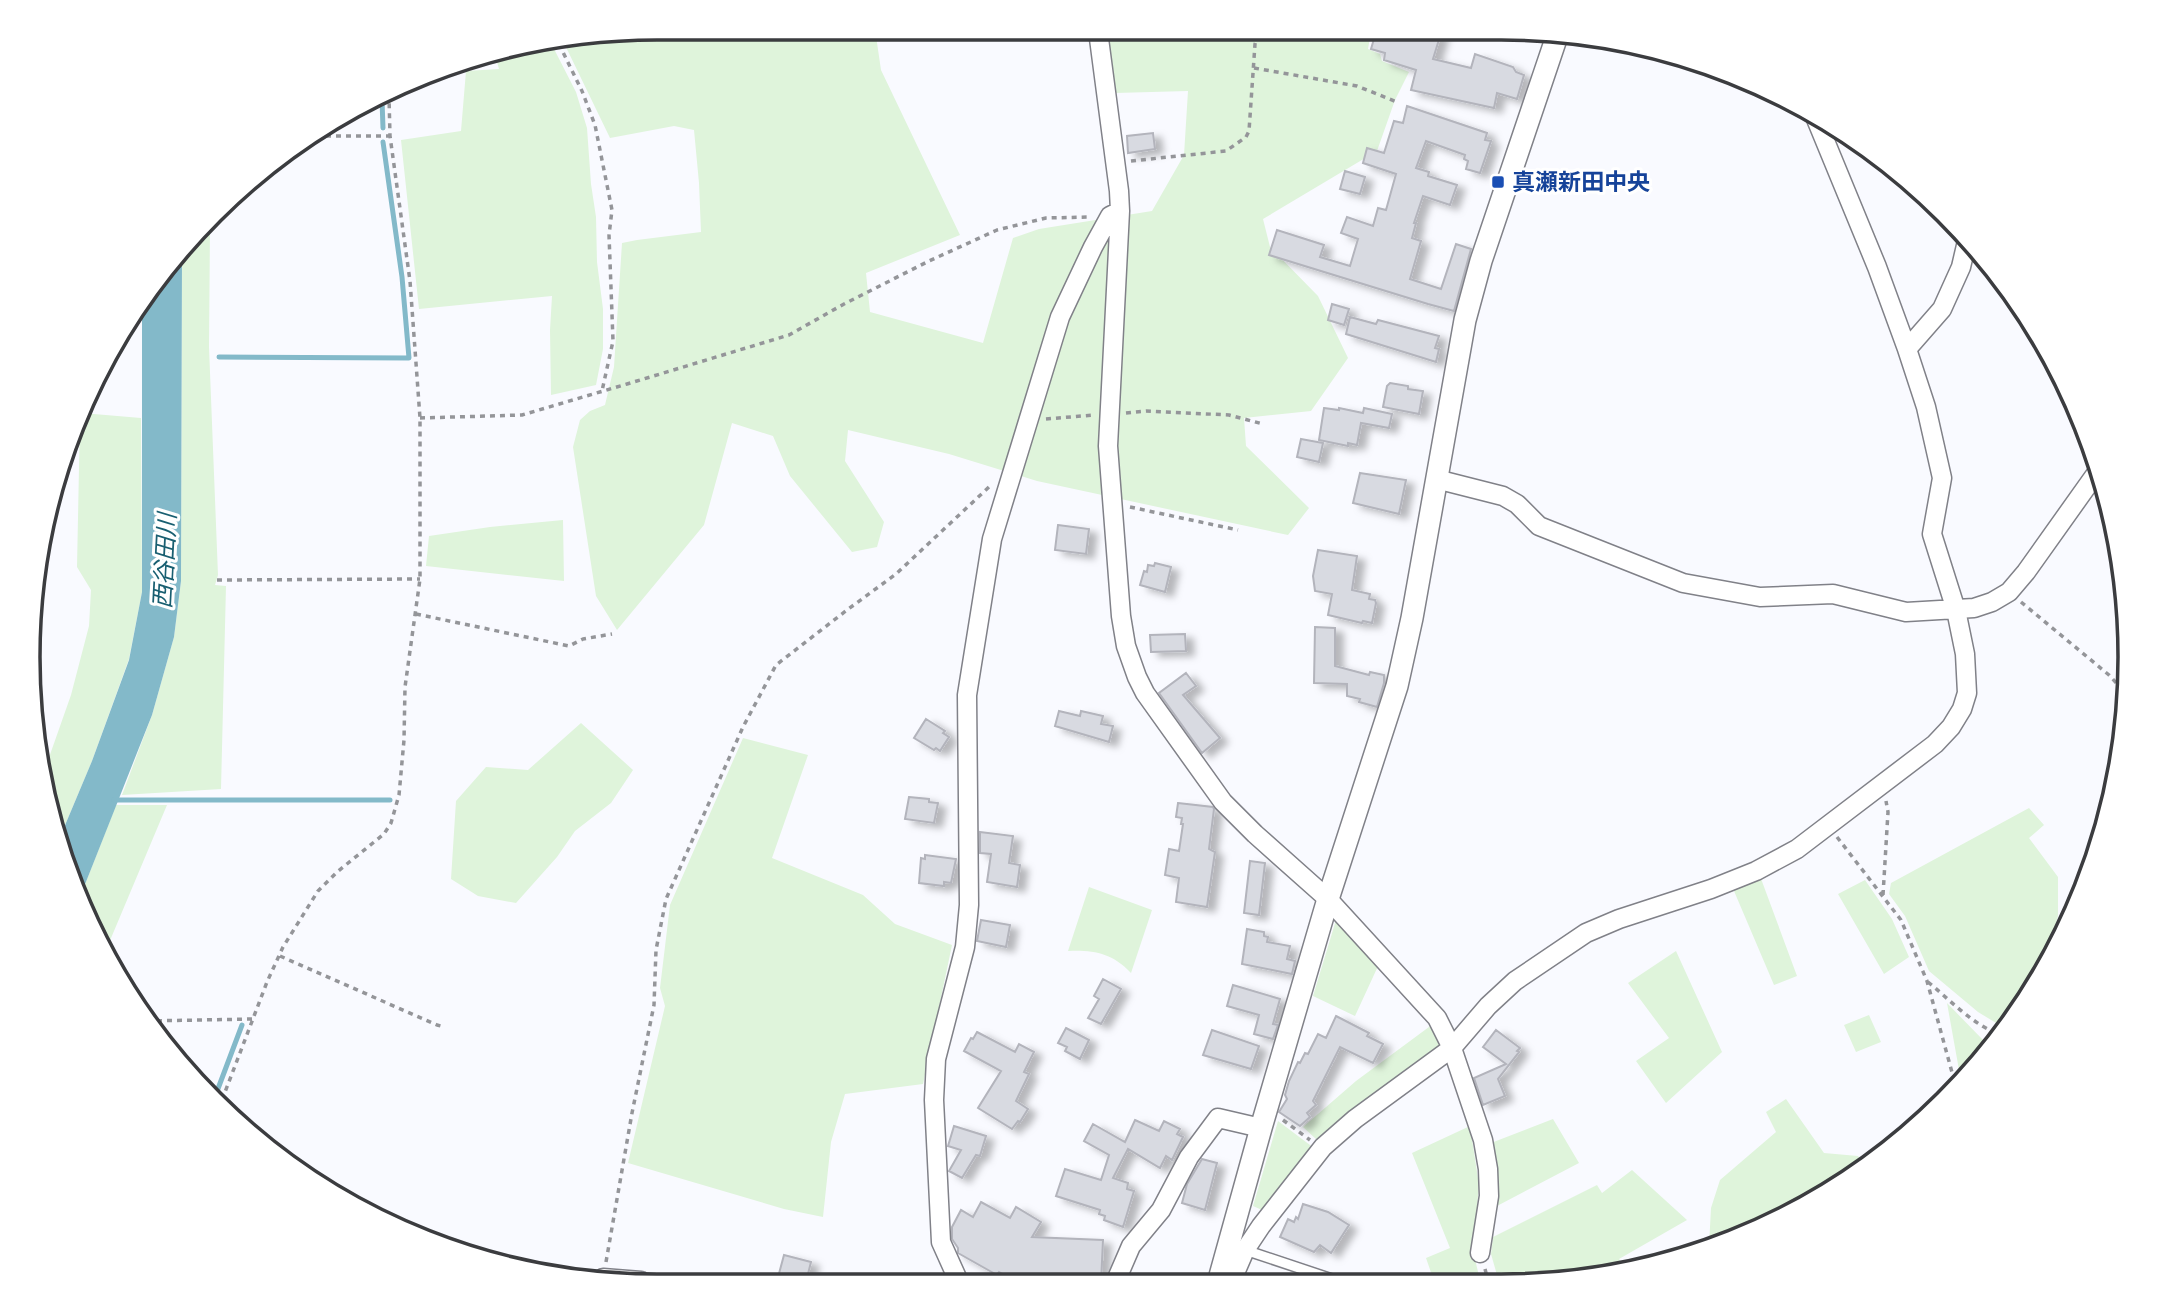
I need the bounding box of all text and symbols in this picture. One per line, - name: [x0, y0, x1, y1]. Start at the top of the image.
- place label: 真瀬新田中央: [1512, 169, 1650, 196]
- marker: 真瀬新田中央: [1490, 174, 1506, 190]
- water label: 西谷田川: [149, 509, 182, 610]

